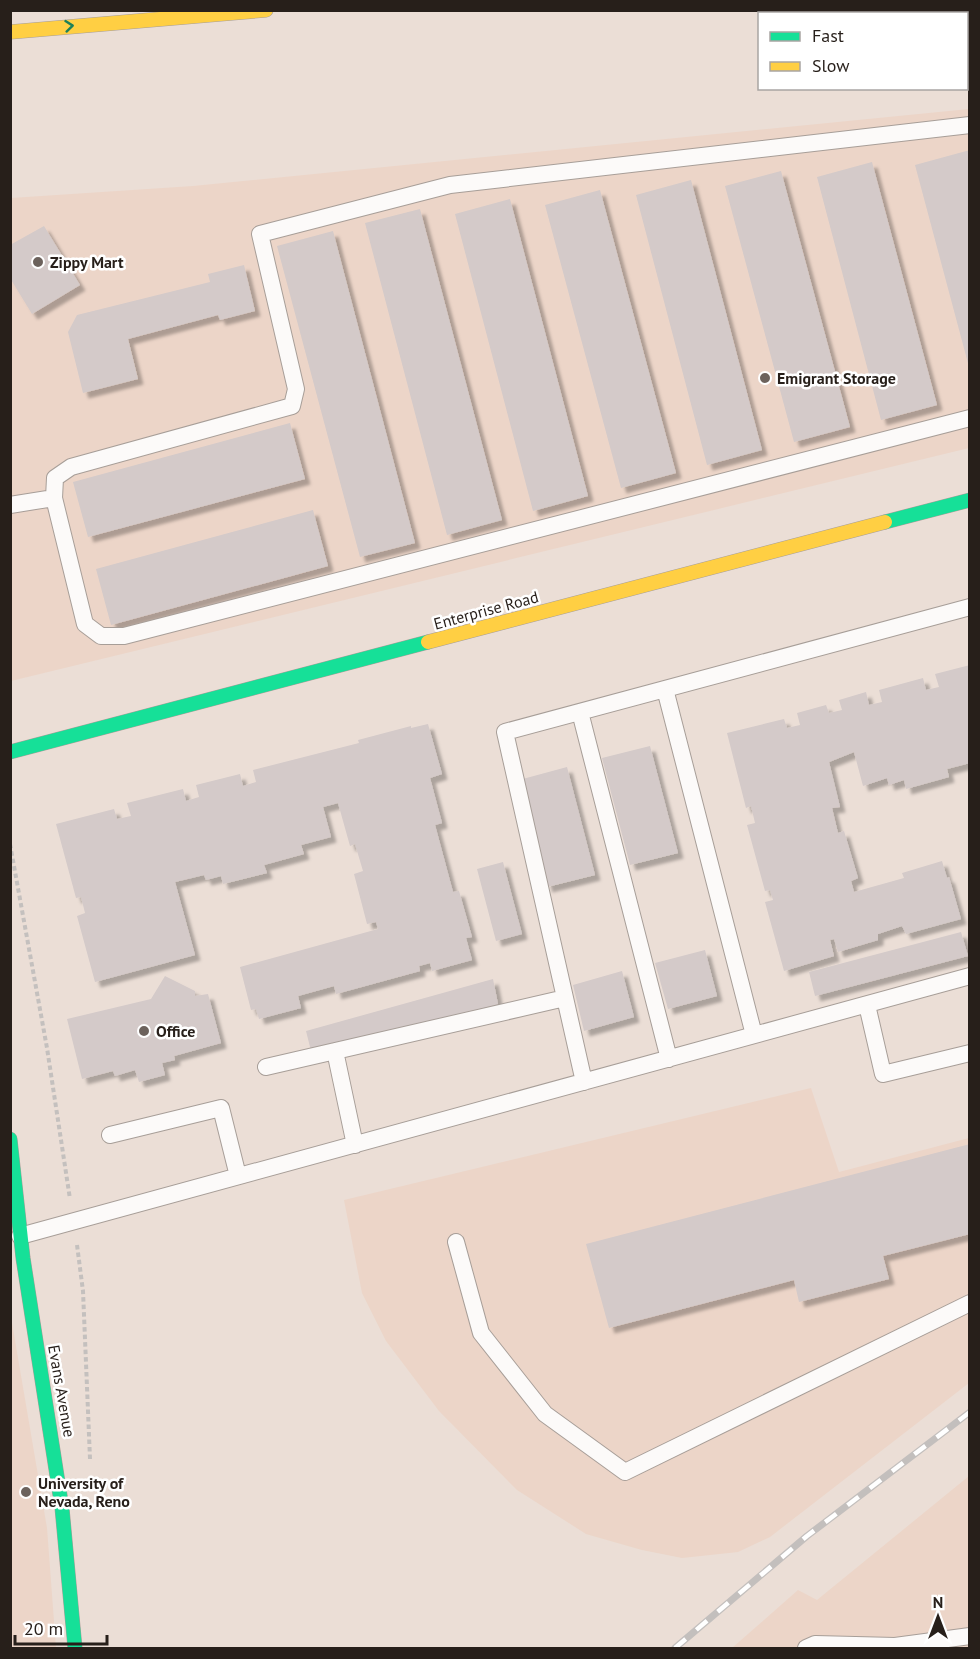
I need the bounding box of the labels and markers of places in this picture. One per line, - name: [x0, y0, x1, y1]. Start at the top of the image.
- place label: Zippy Mart: [50, 252, 124, 272]
- marker: Zippy Mart: [31, 255, 45, 269]
- place label: Emigrant Storage: [777, 368, 896, 388]
- marker: Emigrant Storage: [758, 371, 772, 385]
- place label: Office: [156, 1021, 196, 1041]
- marker: Office: [137, 1024, 151, 1038]
- place label: University of Nevada, Reno: [38, 1473, 130, 1511]
- marker: University of Nevada, Reno: [19, 1485, 33, 1499]

